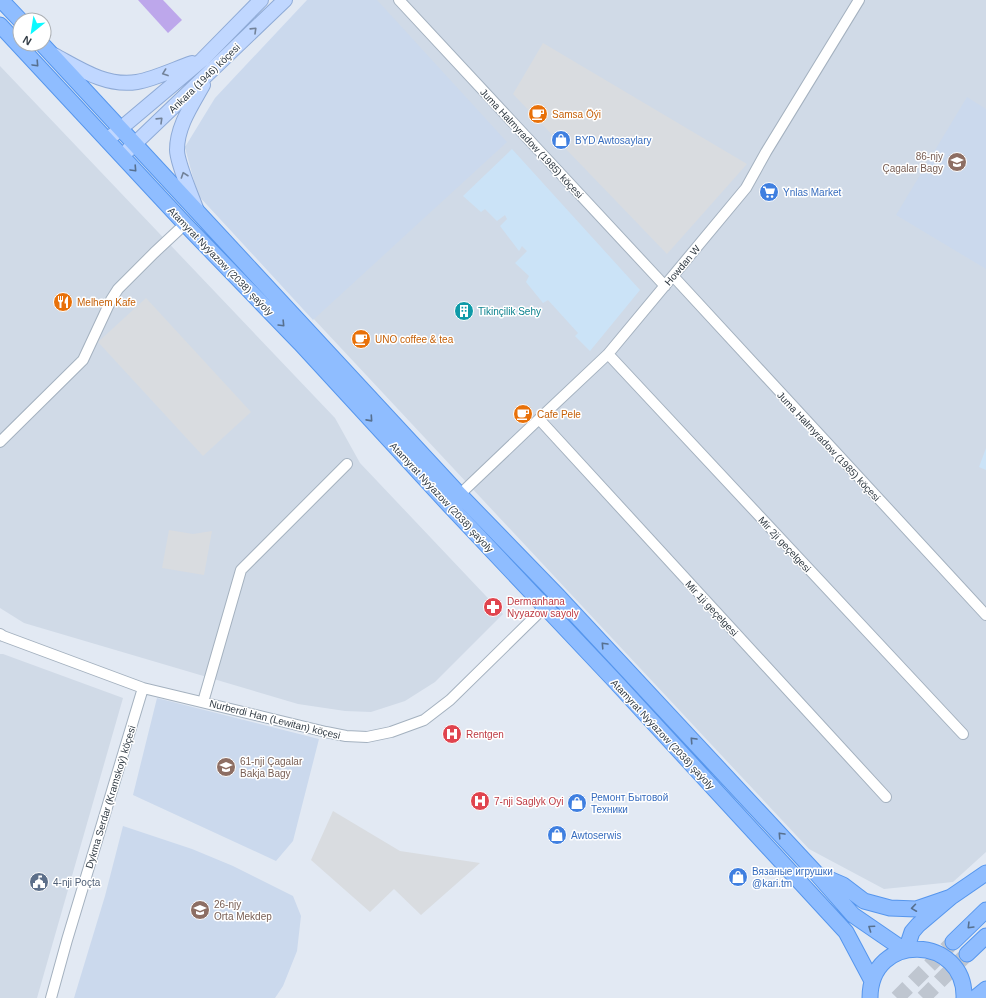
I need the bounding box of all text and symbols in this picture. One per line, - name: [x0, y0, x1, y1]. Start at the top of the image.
- north arrow: [12, 12, 52, 52]
- one-way arrow: [249, 27, 257, 34]
- text: N: [21, 33, 33, 48]
- street label: Ankara (1946) köçesi: [167, 42, 242, 115]
- one-way arrow: [31, 59, 39, 67]
- one-way arrow: [161, 68, 168, 76]
- street label: Juma Halmyradow (1985) köçesi: [478, 86, 585, 200]
- cafe icon: Samsa Öýi: [527, 103, 549, 125]
- place label: Samsa Öýi: [552, 109, 601, 120]
- one-way arrow: [156, 117, 163, 124]
- shop icon: BYD Awtosaylary: [550, 129, 572, 151]
- place label: BYD Awtosaylary: [575, 135, 652, 146]
- place label: 86-njy Çagalar Bagy: [882, 151, 943, 174]
- school or university icon: 86-njy Çagalar Bagy: [946, 151, 968, 173]
- one-way arrow: [130, 164, 137, 172]
- one-way arrow: [180, 171, 189, 178]
- supermarket icon: Ynlas Market: [758, 181, 780, 203]
- place label: Ynlas Market: [783, 187, 842, 198]
- street label: Atamyrat Nyýazow (2038) şaýoly: [166, 205, 275, 318]
- street label: Howdan W: [662, 243, 703, 288]
- restaurant icon: Melhem Kafe: [52, 291, 74, 313]
- place label: Melhem Kafe: [77, 297, 136, 308]
- building icon: Tikinçilik Sehy: [453, 300, 475, 322]
- place label: Tikinçilik Sehy: [478, 306, 541, 317]
- one-way arrow: [277, 319, 285, 327]
- cafe icon: UNO coffee & tea: [350, 328, 372, 350]
- place label: UNO coffee & tea: [375, 334, 454, 345]
- street label: Juma Halmyradow (1985) köçesi: [775, 389, 882, 503]
- cafe icon: Cafe Pele: [512, 403, 534, 425]
- place label: Cafe Pele: [537, 409, 581, 420]
- one-way arrow: [366, 414, 373, 422]
- street label: Atamyrat Nyýazow (2038) şaýoly: [388, 440, 496, 555]
- street label: Mir 2ji geçelgesi: [756, 514, 813, 574]
- street label: Mir 1ji geçelgesi: [683, 578, 740, 638]
- pharmacy icon: Dermanhana Nyyazow sayoly: [482, 596, 504, 618]
- place label: Dermanhana Nyyazow sayoly: [507, 596, 579, 619]
- one-way arrow: [601, 642, 609, 650]
- street label: Atamyrat Nyýazow (2038) şaýoly: [609, 677, 717, 792]
- street label: Nurberdi Han (Lewitan) köçesi: [208, 698, 341, 741]
- hospital icon: Rentgen: [441, 723, 463, 745]
- street label: Dykma Serdar (Kramskoý) köçesi: [83, 724, 138, 870]
- place label: Rentgen: [466, 729, 504, 740]
- one-way arrow: [690, 737, 698, 745]
- school or university icon: 61-nji Çagalar Bakja Bagy: [215, 756, 237, 778]
- place label: 61-nji Çagalar Bakja Bagy: [240, 756, 303, 779]
- hospital icon: 7-nji Saglyk Oyi: [469, 790, 491, 812]
- shop icon: Ремонт Бытовой Техники: [566, 792, 588, 814]
- place label: Ремонт Бытовой Техники: [591, 792, 668, 815]
- place label: 7-nji Saglyk Oyi: [494, 796, 563, 807]
- shop icon: Awtoserwis: [546, 824, 568, 846]
- place label: Awtoserwis: [571, 830, 621, 841]
- one-way arrow: [779, 832, 786, 840]
- shop icon: Вязаные игрушки @kari.tm: [727, 866, 749, 888]
- place label: Вязаные игрушки @kari.tm: [752, 866, 833, 889]
- public building icon: 4-nji Poçta: [28, 871, 50, 893]
- place label: 4-nji Poçta: [53, 877, 101, 888]
- school or university icon: 26-njy Orta Mekdep: [189, 899, 211, 921]
- place label: 26-njy Orta Mekdep: [214, 899, 272, 922]
- one-way arrow: [911, 903, 917, 912]
- one-way arrow: [967, 921, 975, 929]
- one-way arrow: [869, 926, 876, 933]

